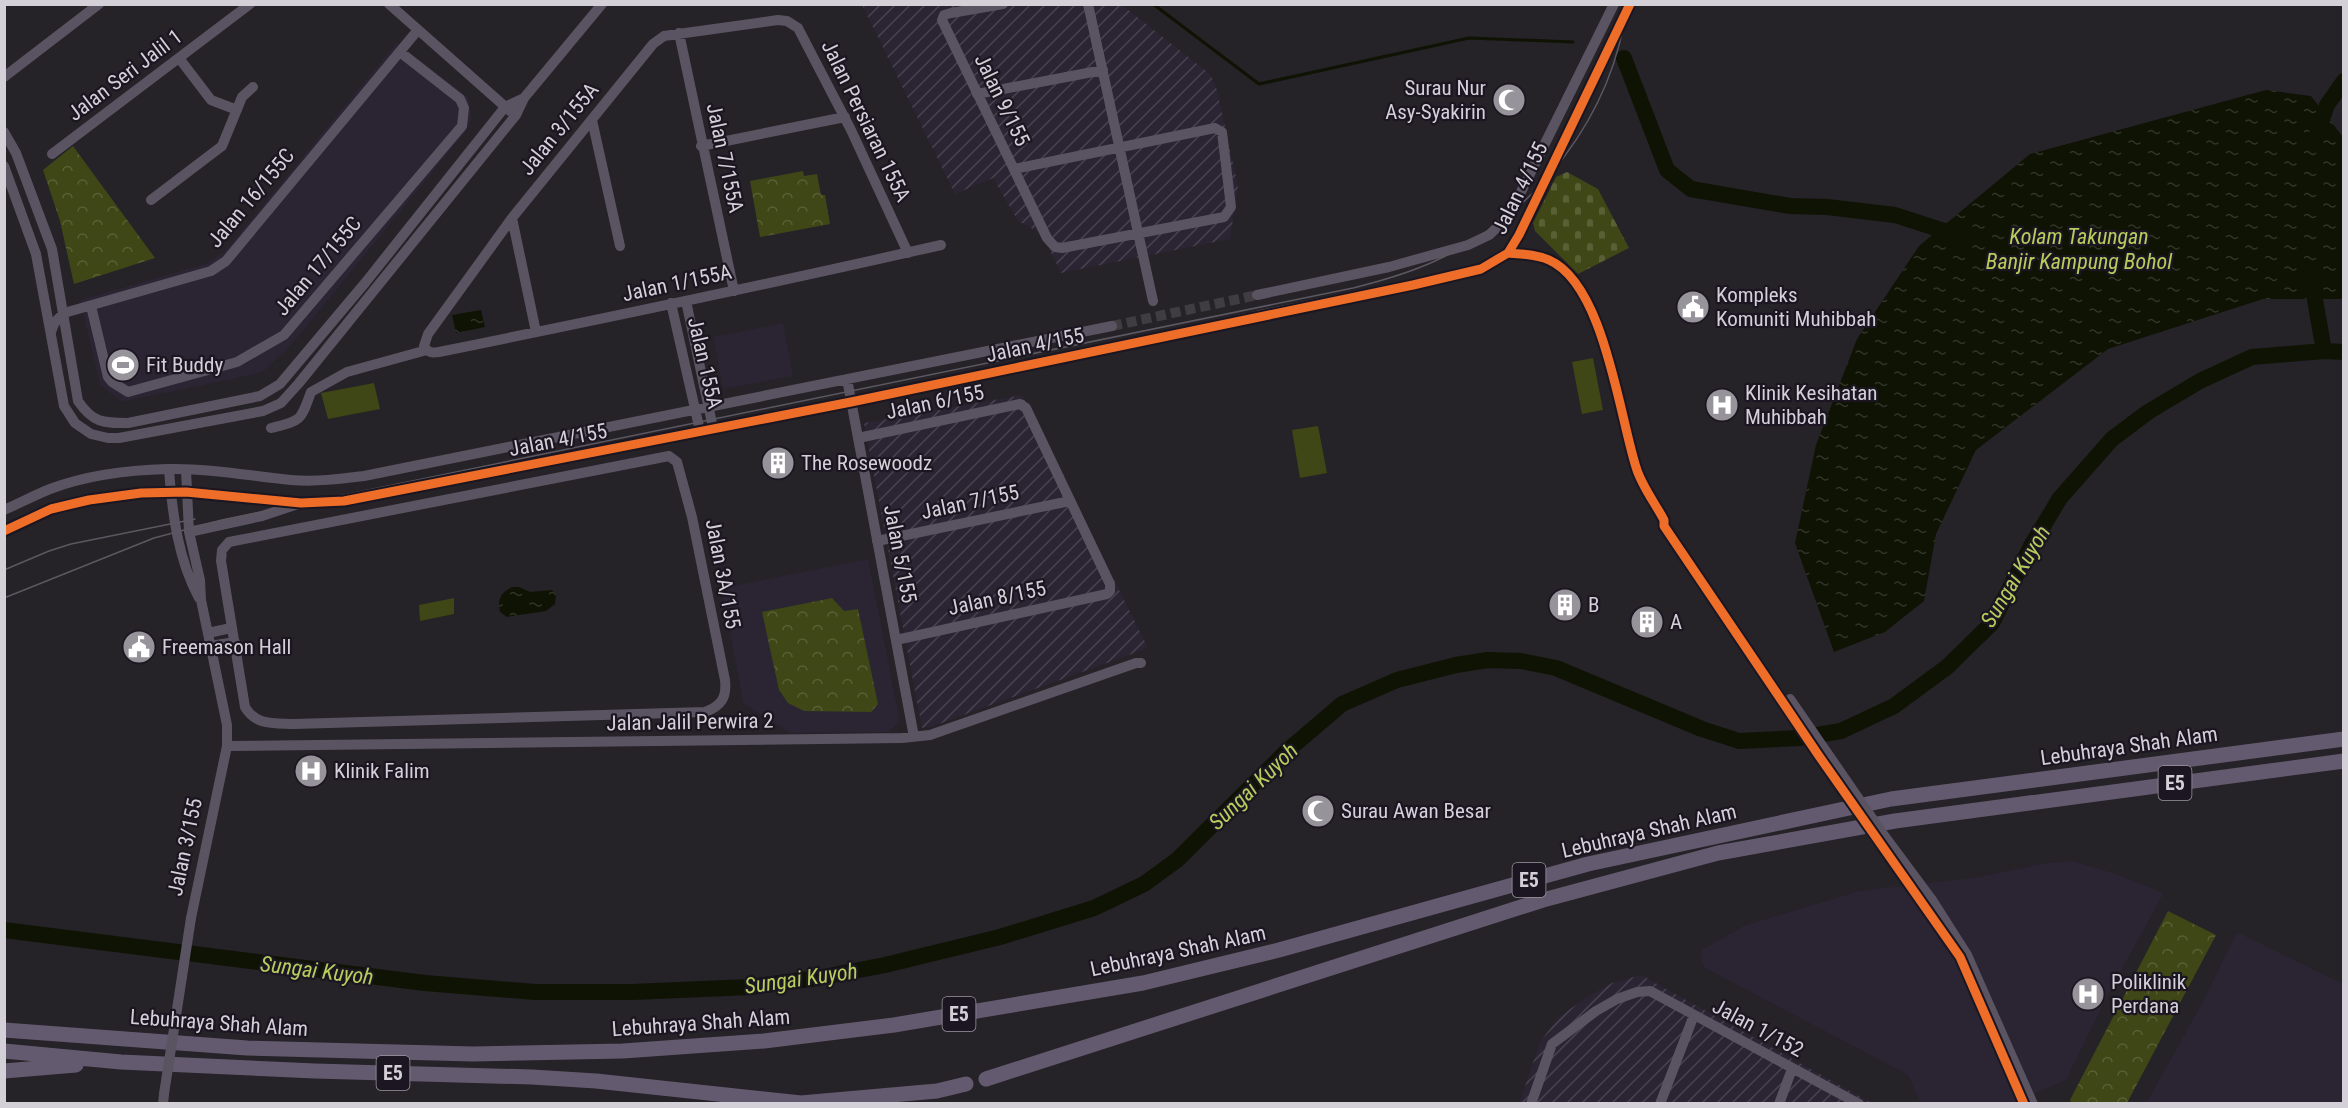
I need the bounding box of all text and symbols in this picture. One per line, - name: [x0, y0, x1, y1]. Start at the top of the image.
- street label: Jalan Seri Jalil 1: [63, 24, 187, 126]
- street label: Jalan Persiaran 155A: [817, 36, 915, 206]
- street label: Jalan 9/155: [969, 50, 1035, 150]
- place label: Surau Nur Asy-Syakirin: [1385, 76, 1486, 124]
- street label: Jalan 3/155A: [515, 78, 603, 180]
- mosque icon: Surau Nur Asy-Syakirin: [1491, 82, 1527, 118]
- street label: Jalan 7/155A: [702, 101, 748, 215]
- street label: Jalan 4/155: [1487, 138, 1553, 238]
- street label: Jalan 16/155C: [203, 144, 299, 252]
- street label: Jalan 17/155C: [270, 212, 366, 320]
- water label: Kolam Takungan Banjir Kampung Bohol: [1986, 224, 2173, 274]
- street label: Jalan 1/155A: [620, 260, 734, 306]
- place label: Kompleks Komuniti Muhibbah: [1716, 283, 1876, 331]
- public building icon: Kompleks Komuniti Muhibbah: [1675, 289, 1711, 325]
- street label: Jalan 155A: [683, 315, 727, 411]
- street label: Jalan 4/155: [984, 323, 1086, 367]
- sports icon: Fit Buddy: [105, 347, 141, 383]
- place label: Fit Buddy: [146, 353, 223, 377]
- street label: Jalan 6/155: [884, 380, 986, 424]
- place label: Klinik Kesihatan Muhibbah: [1745, 381, 1877, 429]
- hospital icon: Klinik Kesihatan Muhibbah: [1704, 387, 1740, 423]
- street label: Jalan 4/155: [507, 419, 609, 461]
- building icon: The Rosewoodz: [760, 445, 796, 481]
- place label: The Rosewoodz: [801, 451, 932, 475]
- street label: Jalan 7/155: [919, 480, 1021, 524]
- street label: Jalan 5/155: [879, 503, 921, 605]
- street label: Jalan 3A/155: [701, 517, 745, 631]
- water label: Sungai Kuyoh: [1975, 521, 2055, 631]
- street label: Jalan 8/155: [946, 576, 1048, 620]
- building icon: B: [1547, 587, 1583, 623]
- place label: B: [1588, 593, 1599, 617]
- building icon: A: [1629, 604, 1665, 640]
- place label: A: [1670, 610, 1682, 634]
- public building icon: Freemason Hall: [121, 629, 157, 665]
- place label: Freemason Hall: [162, 635, 291, 659]
- street label: Jalan Jalil Perwira 2: [606, 709, 774, 735]
- street label: Lebuhraya Shah Alam: [2039, 722, 2219, 770]
- water label: Sungai Kuyoh: [1204, 738, 1303, 835]
- hospital icon: Klinik Falim: [293, 753, 329, 789]
- place label: Klinik Falim: [334, 759, 430, 783]
- road number: E5: [2158, 766, 2192, 800]
- mosque icon: Surau Awan Besar: [1300, 793, 1336, 829]
- street label: Jalan 3/155: [163, 796, 207, 898]
- place label: Surau Awan Besar: [1341, 799, 1491, 823]
- street label: Lebuhraya Shah Alam: [1559, 799, 1739, 863]
- road number: E5: [1512, 863, 1546, 897]
- street label: Lebuhraya Shah Alam: [1088, 921, 1268, 981]
- water label: Sungai Kuyoh: [259, 951, 375, 990]
- water label: Sungai Kuyoh: [743, 958, 859, 999]
- place label: Poliklinik Perdana: [2111, 970, 2187, 1018]
- hospital icon: Poliklinik Perdana: [2070, 976, 2106, 1012]
- street label: Jalan 1/152: [1709, 994, 1807, 1062]
- road number: E5: [942, 997, 976, 1031]
- street label: Lebuhraya Shah Alam: [129, 1005, 309, 1041]
- street label: Lebuhraya Shah Alam: [611, 1005, 791, 1041]
- road number: E5: [376, 1056, 410, 1090]

